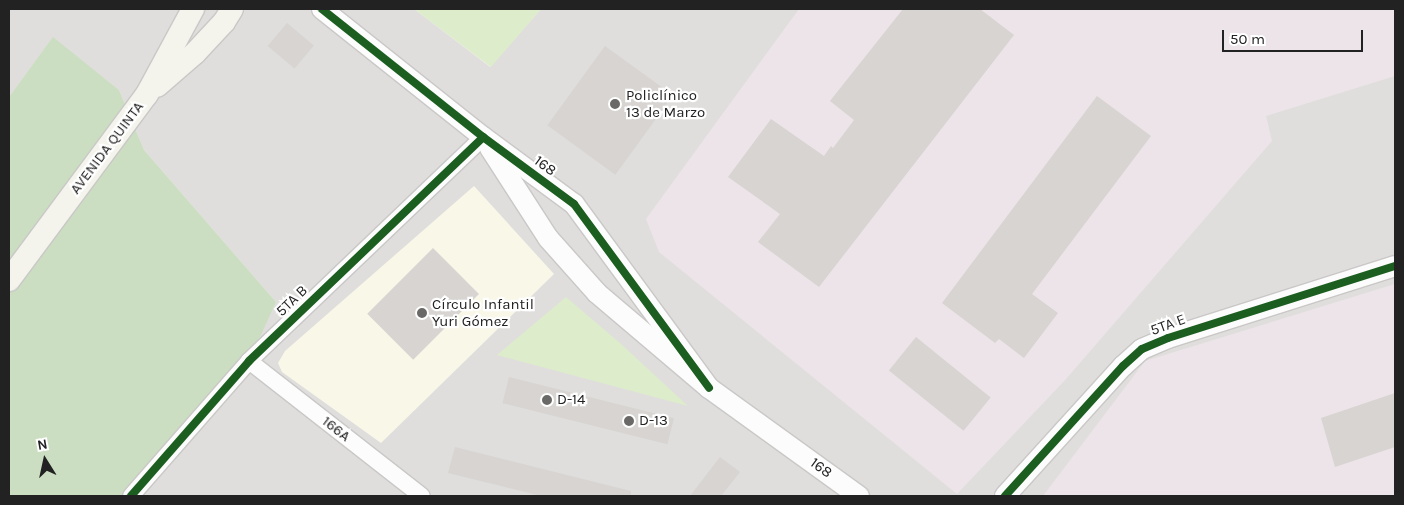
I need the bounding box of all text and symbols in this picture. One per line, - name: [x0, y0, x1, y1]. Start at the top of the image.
- scale bar: [1224, 20, 1365, 52]
- text: 50 m: [1230, 30, 1265, 48]
- place label: Policlínico 13 de Marzo: [626, 86, 705, 121]
- marker: Policlínico 13 de Marzo: [608, 97, 622, 111]
- street label: AVENIDA QUINTA: [66, 98, 148, 198]
- street label: 168: [531, 152, 559, 180]
- street label: 5TA B: [272, 282, 312, 320]
- place label: Círculo Infantil Yuri Gómez: [432, 295, 534, 330]
- marker: Círculo Infantil Yuri Gómez: [416, 307, 428, 319]
- street label: 5TA E: [1148, 310, 1188, 340]
- place label: D-14: [557, 391, 585, 409]
- marker: D-14: [541, 394, 553, 406]
- street label: 166A: [318, 412, 354, 446]
- place label: D-13: [639, 412, 668, 430]
- marker: D-13: [623, 415, 635, 427]
- north arrow: [20, 435, 70, 485]
- text: N: [36, 435, 49, 454]
- street label: 168: [807, 454, 835, 482]

